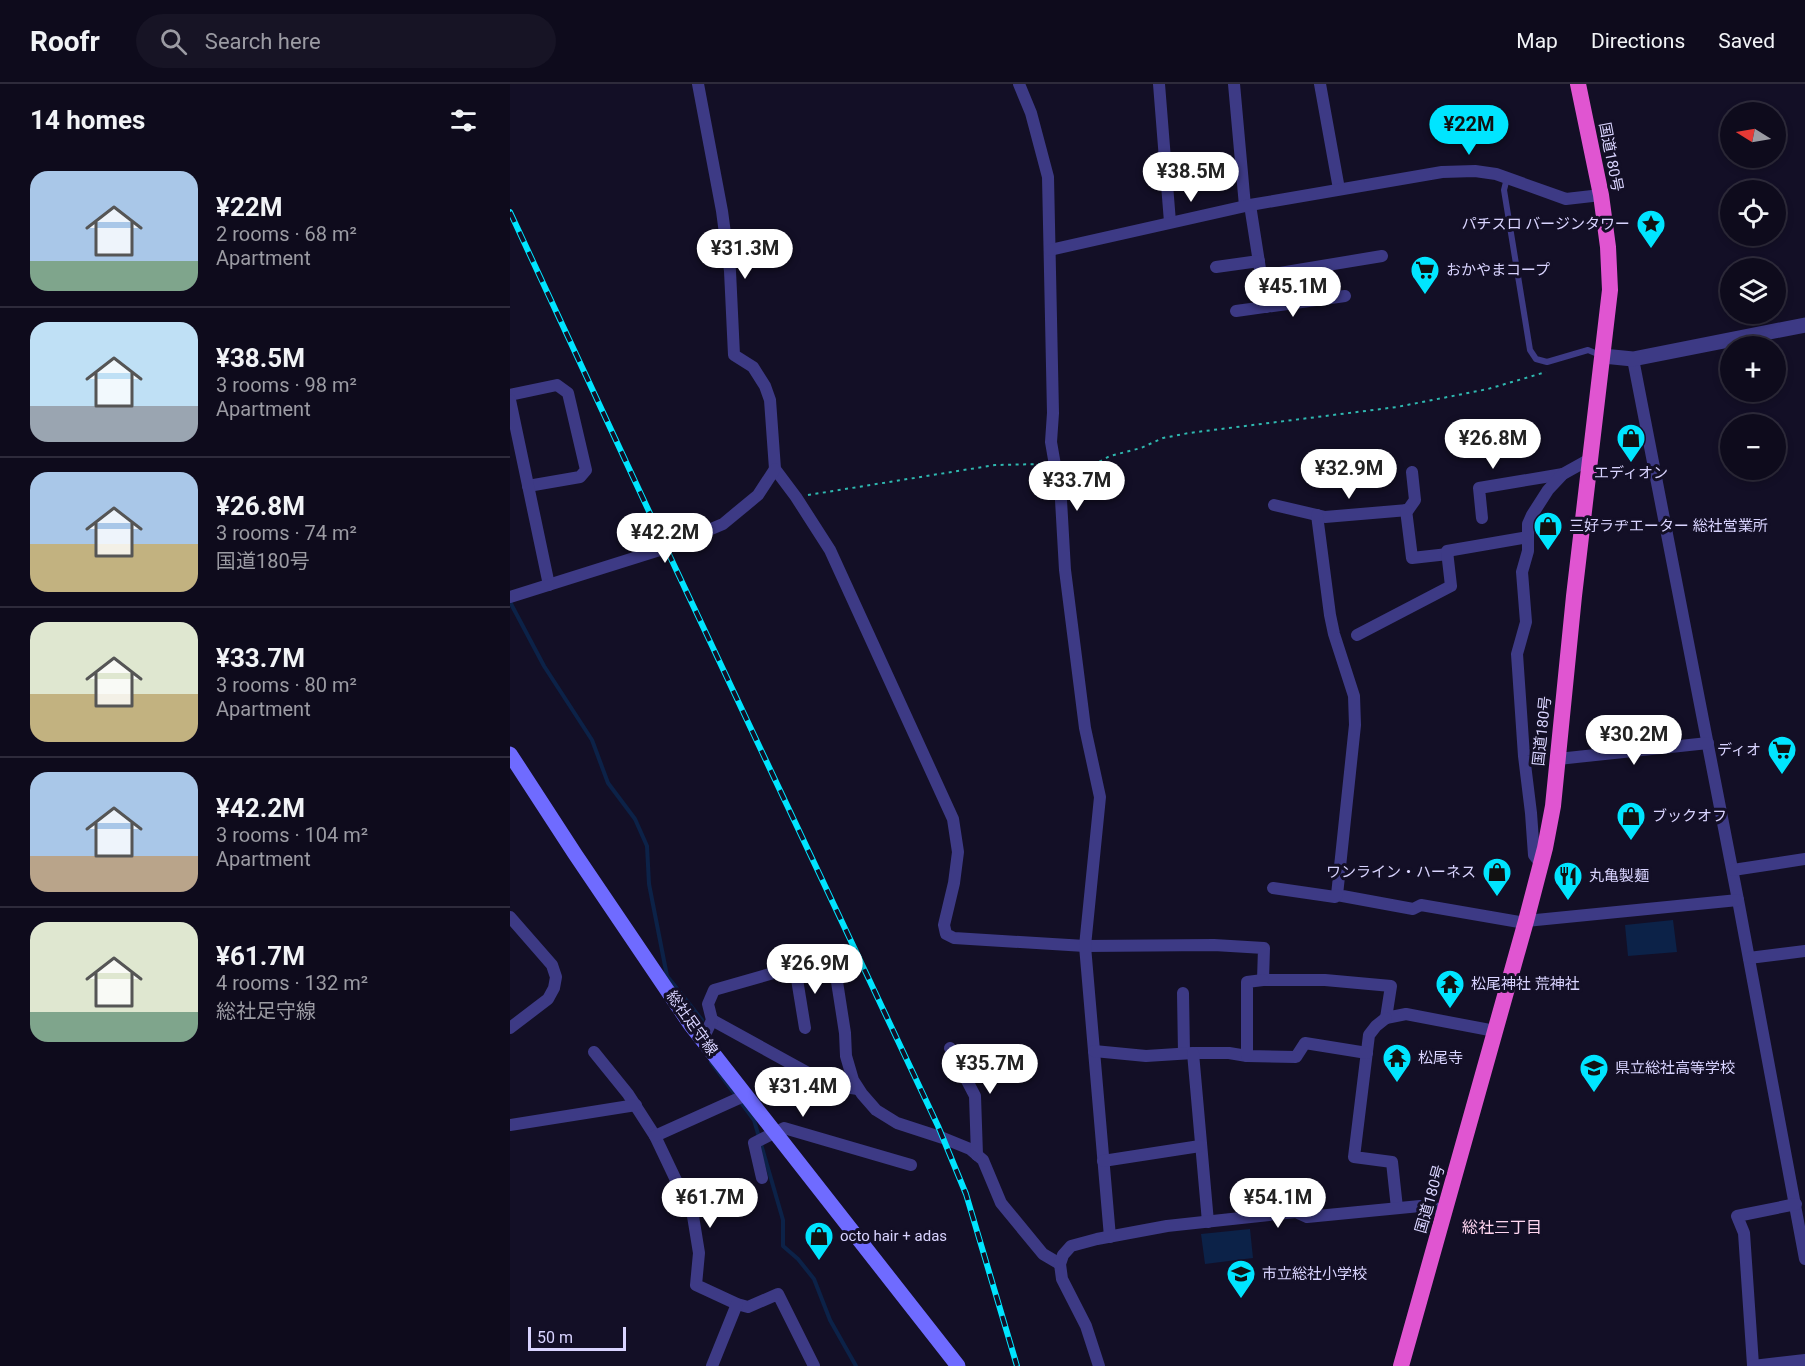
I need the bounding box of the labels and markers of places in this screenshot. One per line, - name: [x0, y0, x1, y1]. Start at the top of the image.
- pin: ¥22M: [1433, 105, 1505, 156]
- pin: ¥38.5M: [1142, 152, 1240, 203]
- place icon: パチスロ バージンタワー: [1635, 208, 1667, 250]
- place label: パチスロ バージンタワー: [1462, 215, 1630, 233]
- pin: ¥31.3M: [696, 229, 794, 280]
- supermarket icon: おかやまコープ: [1409, 254, 1441, 296]
- place label: おかやまコープ: [1446, 261, 1550, 279]
- pin: ¥45.1M: [1244, 267, 1342, 318]
- pin: ¥26.8M: [1444, 419, 1542, 470]
- shop icon: エディオン: [1615, 422, 1647, 464]
- pin: ¥32.9M: [1300, 449, 1398, 500]
- pin: ¥33.7M: [1028, 461, 1126, 512]
- place label: エディオン: [1594, 464, 1668, 482]
- shop icon: 三好ラヂエーター 総社営業所: [1532, 510, 1564, 552]
- pin: ¥42.2M: [616, 513, 714, 564]
- place label: 三好ラヂエーター 総社営業所: [1569, 517, 1768, 535]
- pin: ¥30.2M: [1585, 715, 1683, 766]
- supermarket icon: ディオ: [1766, 734, 1798, 776]
- place label: ディオ: [1717, 741, 1761, 759]
- shop icon: ブックオフ: [1615, 800, 1647, 842]
- place label: ブックオフ: [1652, 807, 1727, 825]
- shop icon: ワンライン・ハーネス: [1481, 856, 1513, 898]
- restaurant icon: 丸亀製麺: [1552, 860, 1584, 902]
- place label: ワンライン・ハーネス: [1326, 863, 1476, 881]
- place label: 丸亀製麺: [1589, 867, 1649, 885]
- pin: ¥26.9M: [766, 944, 864, 995]
- temple icon: 松尾神社 荒神社: [1434, 968, 1466, 1010]
- place label: 松尾神社 荒神社: [1471, 975, 1580, 993]
- temple icon: 松尾寺: [1381, 1042, 1413, 1084]
- pin: ¥35.7M: [941, 1044, 1039, 1095]
- place label: 松尾寺: [1418, 1049, 1463, 1067]
- school or university icon: 県立総社高等学校: [1578, 1052, 1610, 1094]
- place label: 県立総社高等学校: [1615, 1059, 1735, 1077]
- pin: ¥31.4M: [754, 1067, 852, 1118]
- pin: ¥61.7M: [661, 1178, 759, 1229]
- pin: ¥54.1M: [1229, 1178, 1327, 1229]
- shop icon: octo hair + adas: [803, 1220, 835, 1262]
- place label: octo hair + adas: [840, 1227, 947, 1245]
- school or university icon: 市立総社小学校: [1225, 1258, 1257, 1300]
- place label: 市立総社小学校: [1262, 1265, 1367, 1283]

